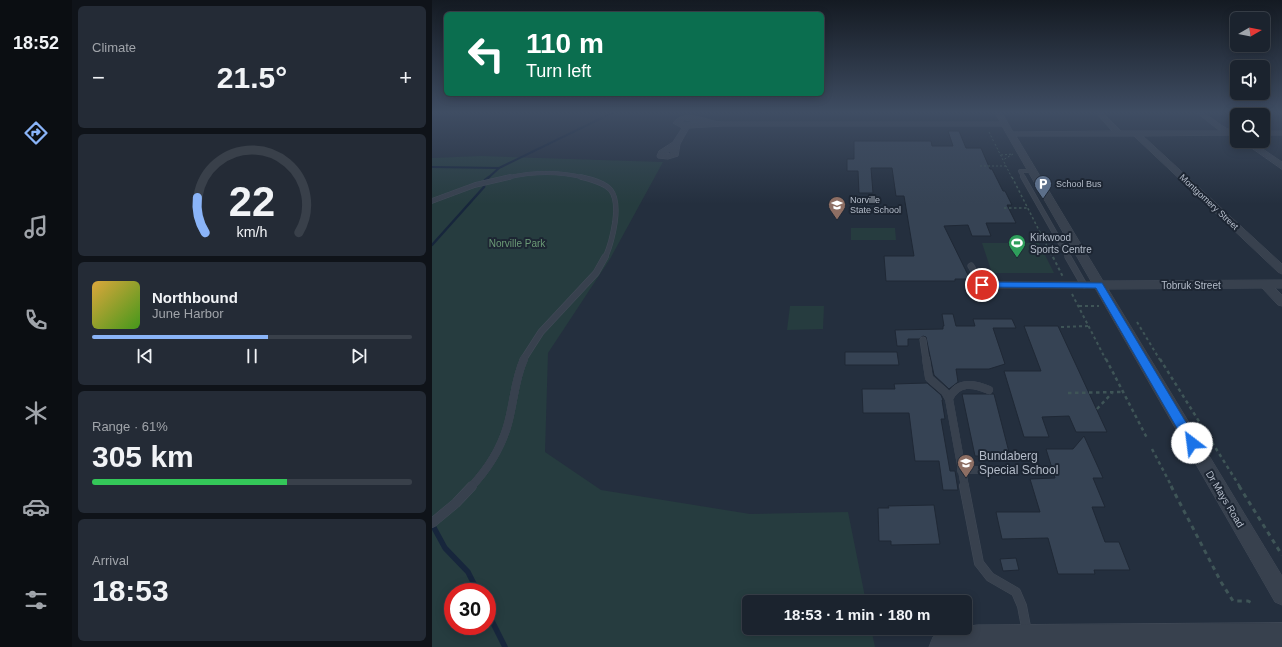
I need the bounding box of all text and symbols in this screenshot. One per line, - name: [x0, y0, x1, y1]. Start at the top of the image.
- north arrow: [1230, 12, 1270, 52]
- map controls: [1230, 12, 1270, 148]
- icon: left: [460, 28, 512, 80]
- text: 110 m: [526, 28, 604, 59]
- text: 18:52: [13, 33, 59, 53]
- text: Climate: [92, 40, 136, 55]
- button: sound: [1230, 60, 1270, 100]
- text: 21.5°: [217, 61, 287, 94]
- text: Turn left: [526, 61, 591, 81]
- text: −: [92, 65, 105, 90]
- text: +: [399, 65, 412, 90]
- button: search: [1230, 108, 1270, 148]
- icon: directions: [22, 119, 50, 147]
- street label: Montgomery Street: [1178, 172, 1241, 232]
- parking icon: School Bus: [1033, 174, 1053, 199]
- text: 22: [229, 178, 275, 225]
- place label: School Bus: [1056, 179, 1102, 189]
- school or university icon: Norville State School: [827, 195, 847, 220]
- place label: Norville State School: [850, 195, 901, 215]
- icon: music: [22, 213, 50, 241]
- text: km/h: [237, 224, 268, 240]
- place label: Kirkwood Sports Centre: [1030, 232, 1092, 255]
- sports icon: Kirkwood Sports Centre: [1007, 233, 1027, 258]
- park label: Norville Park: [489, 238, 546, 249]
- pin: [965, 268, 999, 302]
- icon: arrive: [971, 274, 993, 296]
- street label: Tobruk Street: [1161, 280, 1221, 291]
- text: Northbound: [152, 289, 238, 306]
- icon: phone: [22, 306, 50, 334]
- text: June Harbor: [152, 306, 224, 321]
- icon: previous: [134, 345, 156, 367]
- icon: pause: [241, 345, 263, 367]
- icon: next: [348, 345, 370, 367]
- icon: climate: [22, 399, 50, 427]
- text: Range · 61%: [92, 419, 168, 434]
- position arrow: [1171, 422, 1213, 464]
- text: 305 km: [92, 440, 194, 473]
- place label: Bundaberg Special School: [979, 449, 1058, 477]
- school or university icon: Bundaberg Special School: [956, 453, 976, 478]
- street label: Dr Mays Road: [1204, 469, 1246, 529]
- icon: car: [22, 493, 50, 521]
- text: Arrival: [92, 553, 129, 568]
- text: 18:53: [92, 574, 169, 607]
- speed limit sign: 30: [444, 583, 496, 635]
- icon: filters: [22, 586, 50, 614]
- text: 18:53 · 1 min · 180 m: [784, 606, 930, 623]

